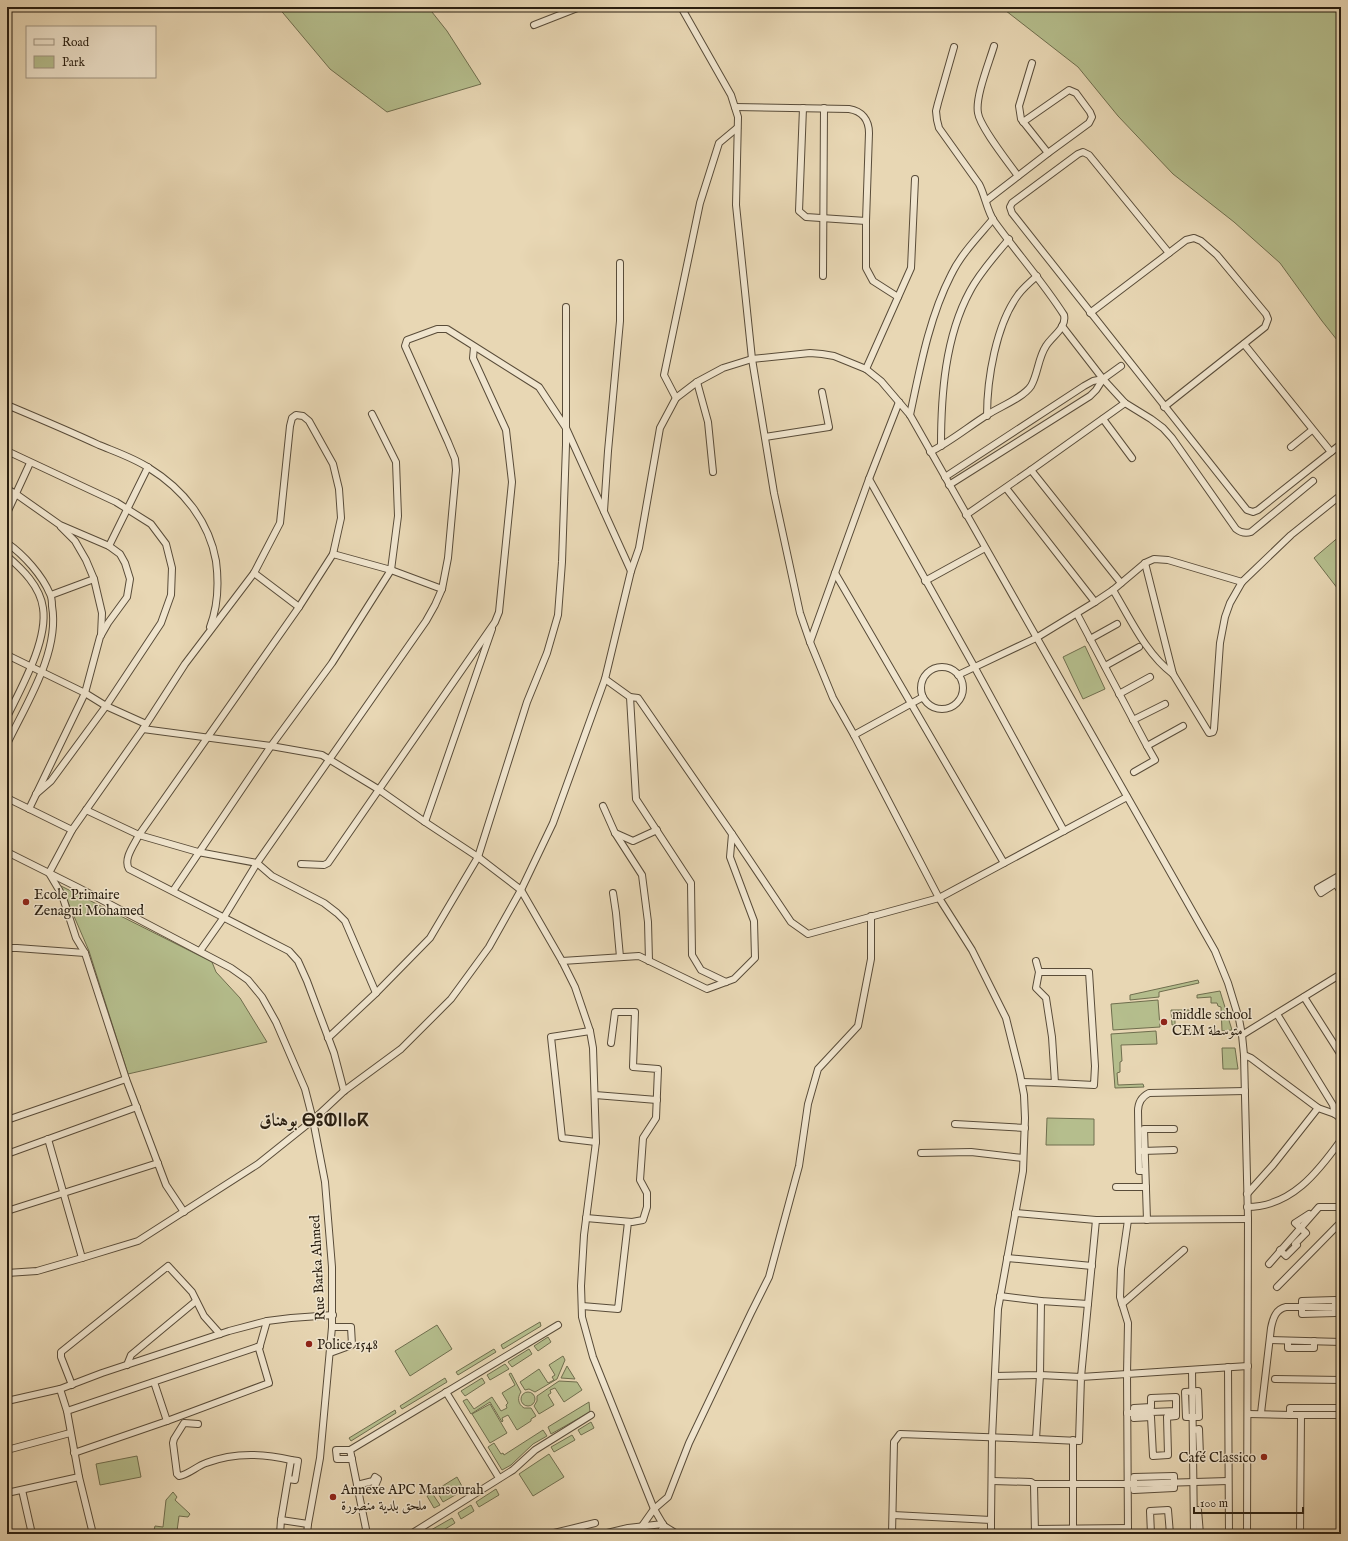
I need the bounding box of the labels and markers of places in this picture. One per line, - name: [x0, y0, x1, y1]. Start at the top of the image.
- place label: Ecole Primaire Zenagui Mohamed: [34, 886, 145, 920]
- marker: Ecole Primaire Zenagui Mohamed: [21, 897, 31, 907]
- place label: middle school CEM متوسطة: [1172, 1006, 1252, 1040]
- marker: middle school CEM متوسطة: [1159, 1017, 1169, 1027]
- place label: Police 1548: [317, 1336, 378, 1354]
- marker: Police 1548: [304, 1339, 314, 1349]
- place label: Café Classico: [1178, 1449, 1256, 1467]
- marker: Café Classico: [1259, 1452, 1269, 1462]
- place label: Annexe APC Mansourah ملحق بلدية منصورة: [340, 1481, 484, 1515]
- marker: Annexe APC Mansourah ملحق بلدية منصورة: [328, 1492, 338, 1502]

